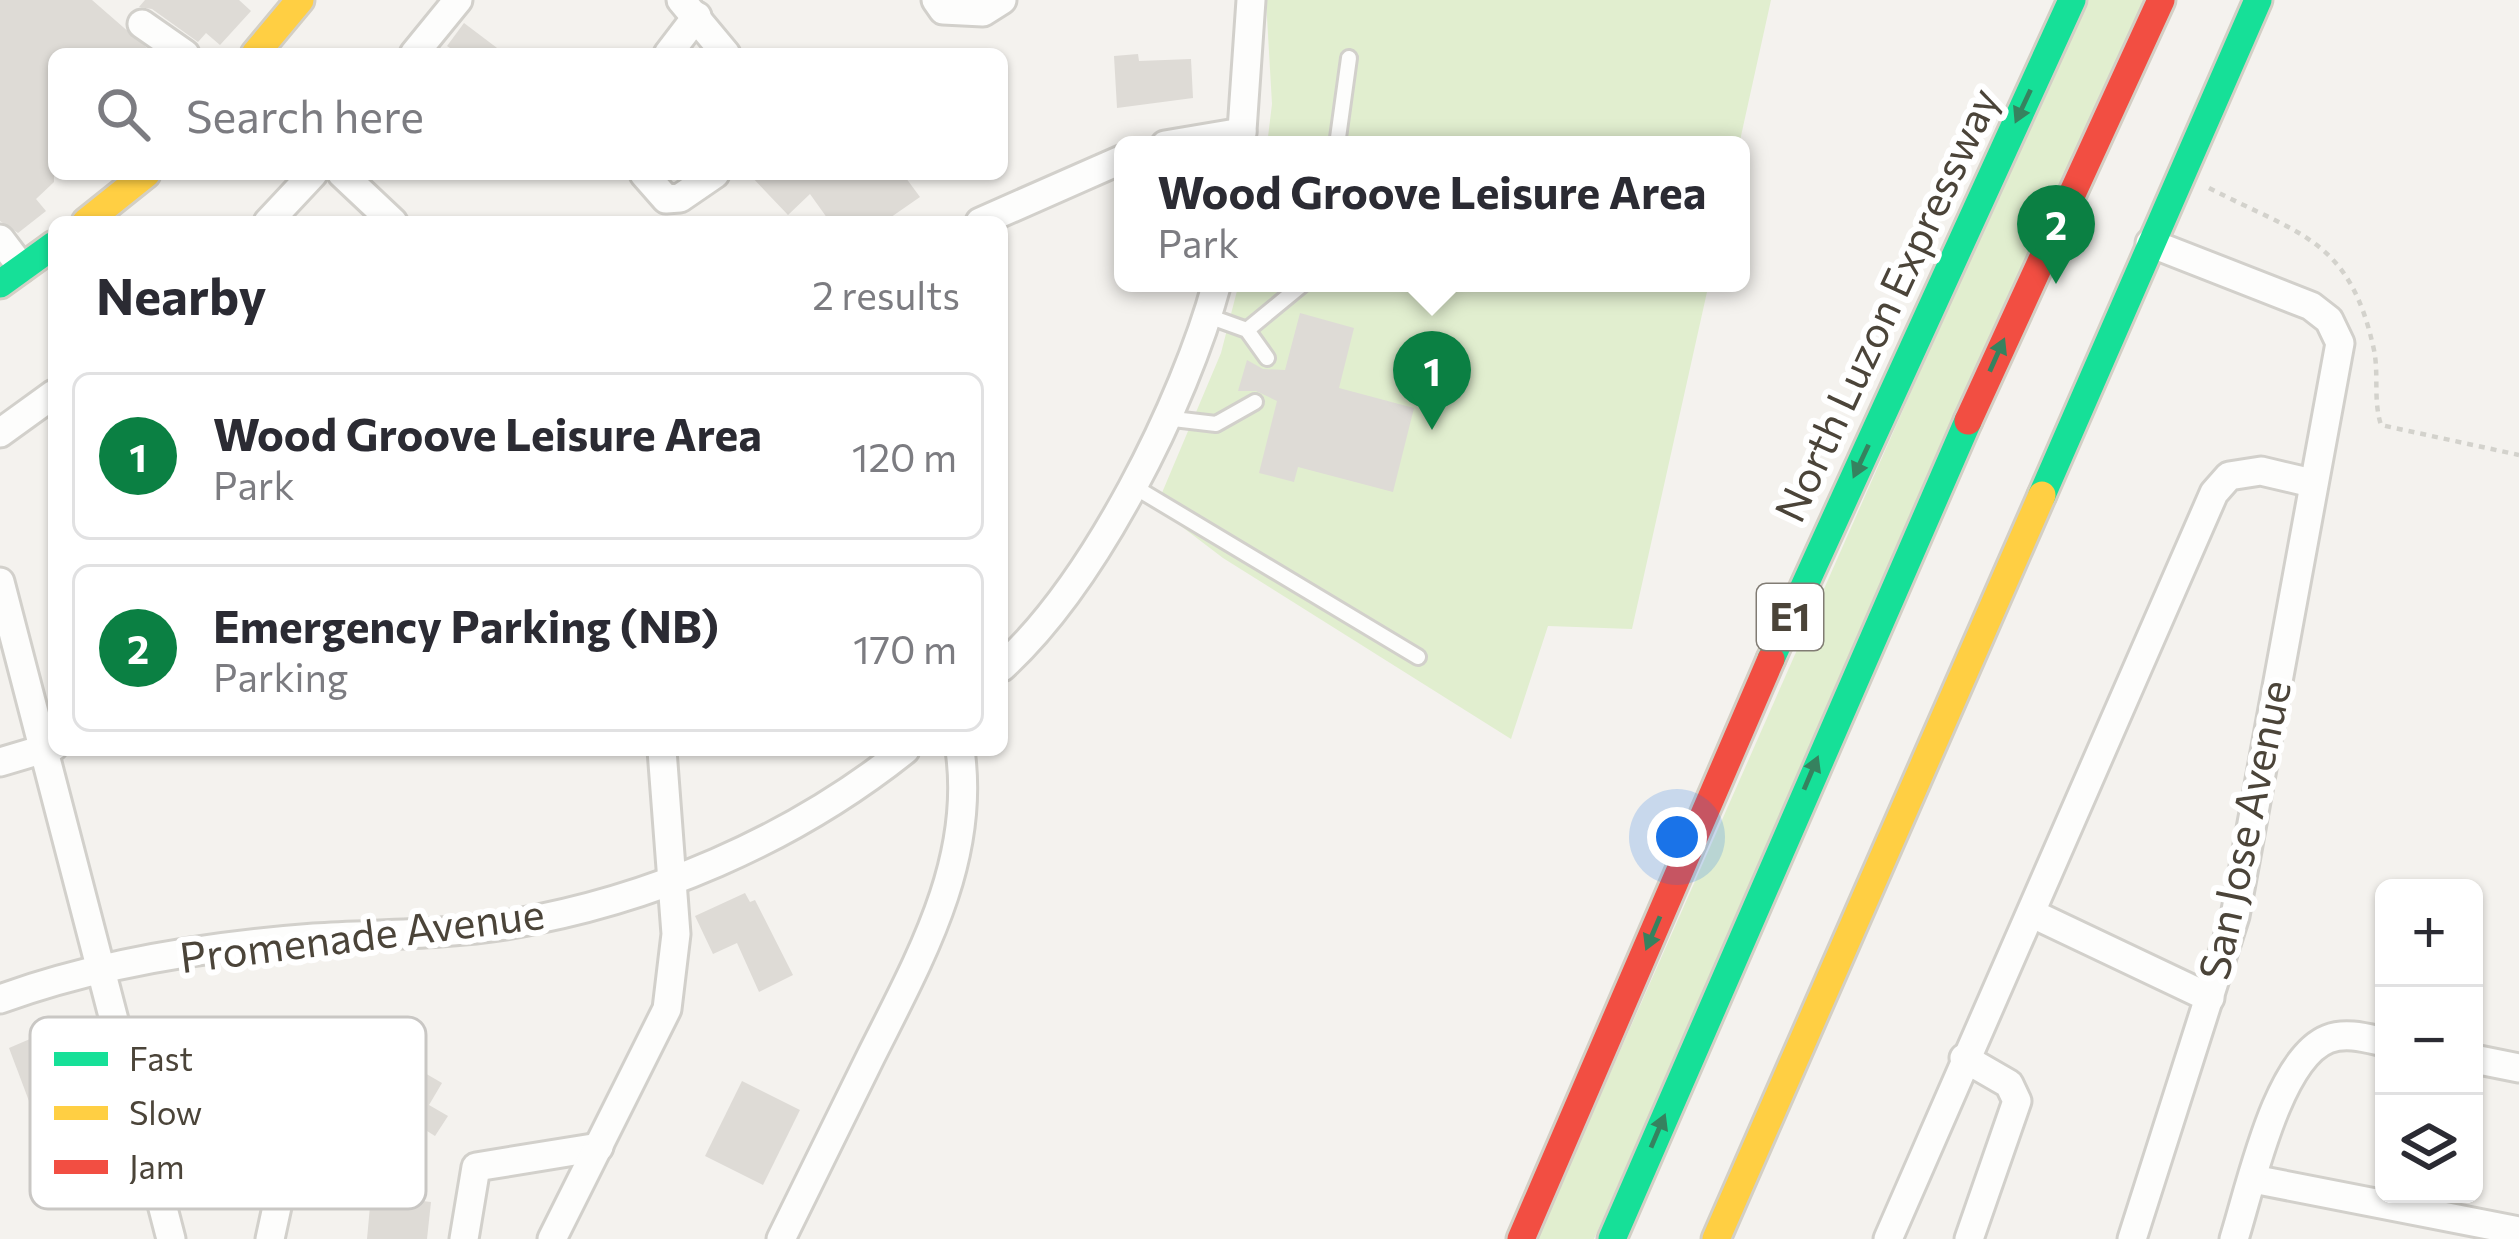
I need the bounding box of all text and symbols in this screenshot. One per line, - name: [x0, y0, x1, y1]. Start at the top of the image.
- search box: [48, 48, 1008, 180]
- street label: North Luzon Expressway: [1762, 79, 2009, 529]
- icon: search: [90, 81, 156, 147]
- text: Search here: [186, 87, 424, 142]
- one-way arrow: [2013, 89, 2033, 124]
- popup: [1114, 136, 1750, 292]
- text: Wood Groove Leisure Area: [1158, 163, 1706, 218]
- pin: 2: [2017, 185, 2095, 284]
- text: Park: [1158, 218, 1239, 266]
- text: Nearby: [96, 263, 266, 326]
- text: 2 results: [812, 270, 960, 318]
- pin: 1: [1393, 331, 1471, 430]
- one-way arrow: [1987, 337, 2007, 372]
- text: Wood Groove Leisure Area: [213, 405, 762, 460]
- text: 1: [129, 432, 147, 480]
- text: 120 m: [852, 432, 957, 480]
- one-way arrow: [1851, 444, 1871, 479]
- text: Park: [213, 460, 295, 508]
- road number: E1: [1757, 584, 1823, 650]
- text: Emergency Parking (NB): [213, 597, 719, 652]
- text: 2: [127, 624, 149, 672]
- text: 170 m: [853, 624, 957, 672]
- text: Parking: [213, 652, 348, 700]
- street label: San Jose Avenue: [2186, 675, 2300, 984]
- one-way arrow: [1802, 754, 1821, 790]
- your location: [1647, 807, 1707, 867]
- map controls: [2375, 879, 2483, 1203]
- button: +: [2375, 879, 2483, 987]
- street label: Promenade Avenue: [177, 886, 547, 982]
- one-way arrow: [1643, 915, 1662, 951]
- button: −: [2375, 987, 2483, 1095]
- legend: [30, 1017, 426, 1209]
- text: Fast: [129, 1037, 193, 1078]
- text: Slow: [129, 1091, 202, 1132]
- button: layers: [2375, 1095, 2483, 1203]
- one-way arrow: [1649, 1113, 1668, 1149]
- text: Jam: [129, 1145, 185, 1186]

